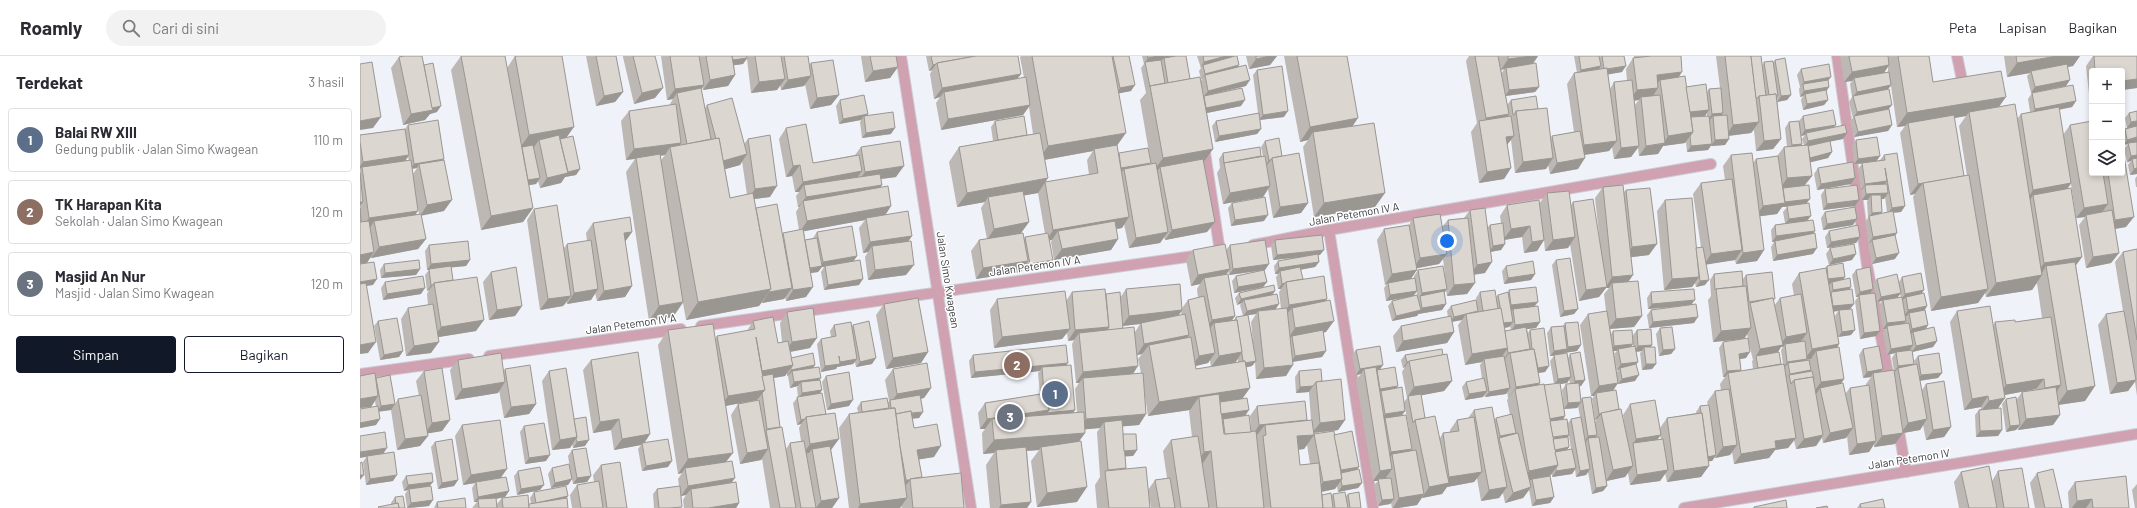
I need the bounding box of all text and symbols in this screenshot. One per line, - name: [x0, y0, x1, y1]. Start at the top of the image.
- search box: [106, 10, 386, 46]
- text: Roamly: [20, 16, 82, 39]
- icon: search: [120, 17, 142, 39]
- text: Cari di sini: [152, 19, 219, 37]
- text: Peta: [1949, 19, 1977, 36]
- text: Lapisan: [1999, 19, 2047, 36]
- text: Bagikan: [2069, 19, 2117, 36]
- map controls: [2089, 68, 2125, 176]
- button: +: [2089, 68, 2125, 104]
- text: Terdekat: [16, 72, 83, 92]
- text: 3 hasil: [308, 74, 344, 90]
- button: −: [2089, 104, 2125, 140]
- text: Balai RW XIII: [55, 123, 137, 141]
- text: 1: [28, 132, 32, 148]
- text: 110 m: [313, 132, 343, 148]
- button: layers: [2089, 140, 2125, 176]
- text: Gedung publik · Jalan Simo Kwagean: [55, 141, 258, 157]
- text: TK Harapan Kita: [55, 195, 162, 213]
- street label: Jalan Petemon IV A: [1308, 199, 1400, 228]
- text: 2: [26, 204, 34, 220]
- text: 120 m: [311, 204, 343, 220]
- text: Sekolah · Jalan Simo Kwagean: [55, 213, 223, 229]
- street label: Jalan Simo Kwagean: [934, 231, 963, 329]
- your location: [1437, 231, 1457, 251]
- street label: Jalan Petemon IV A: [989, 253, 1081, 278]
- text: Masjid An Nur: [55, 267, 145, 285]
- text: 3: [26, 276, 34, 292]
- text: 120 m: [311, 276, 343, 292]
- text: Masjid · Jalan Simo Kwagean: [55, 285, 214, 301]
- street label: Jalan Petemon IV A: [585, 311, 677, 336]
- button: Simpan: [16, 336, 176, 373]
- button: Bagikan: [184, 336, 344, 373]
- pin: 2: [1004, 350, 1030, 380]
- pin: 1: [1042, 379, 1068, 409]
- pin: 3: [997, 402, 1023, 432]
- street label: Jalan Petemon IV: [1867, 446, 1951, 471]

